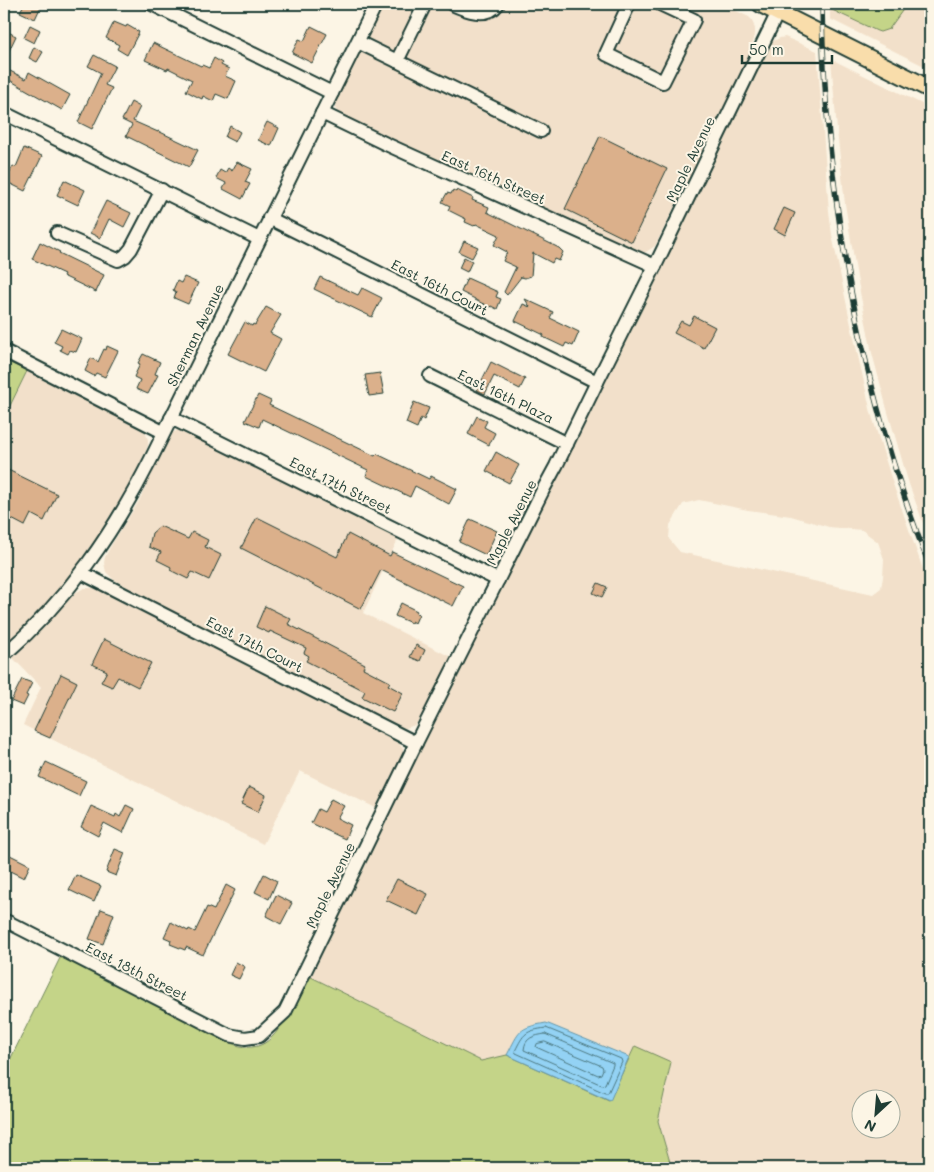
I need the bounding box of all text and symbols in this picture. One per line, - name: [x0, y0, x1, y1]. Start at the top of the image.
- scale bar: [742, 32, 832, 64]
- text: 50 m: [749, 39, 784, 59]
- street label: Maple Avenue: [661, 113, 719, 205]
- street label: East 16th Street: [439, 146, 549, 208]
- street label: East 16th Court: [388, 254, 492, 320]
- street label: Sherman Avenue: [162, 280, 228, 390]
- street label: East 16th Plaza: [455, 365, 557, 427]
- street label: East 17th Street: [287, 452, 395, 518]
- street label: Maple Avenue: [481, 476, 541, 568]
- street label: East 17th Court: [203, 611, 307, 677]
- street label: Maple Avenue: [301, 839, 359, 931]
- street label: East 18th Street: [83, 937, 191, 1005]
- north arrow: [852, 1090, 902, 1140]
- text: N: [861, 1115, 879, 1137]

